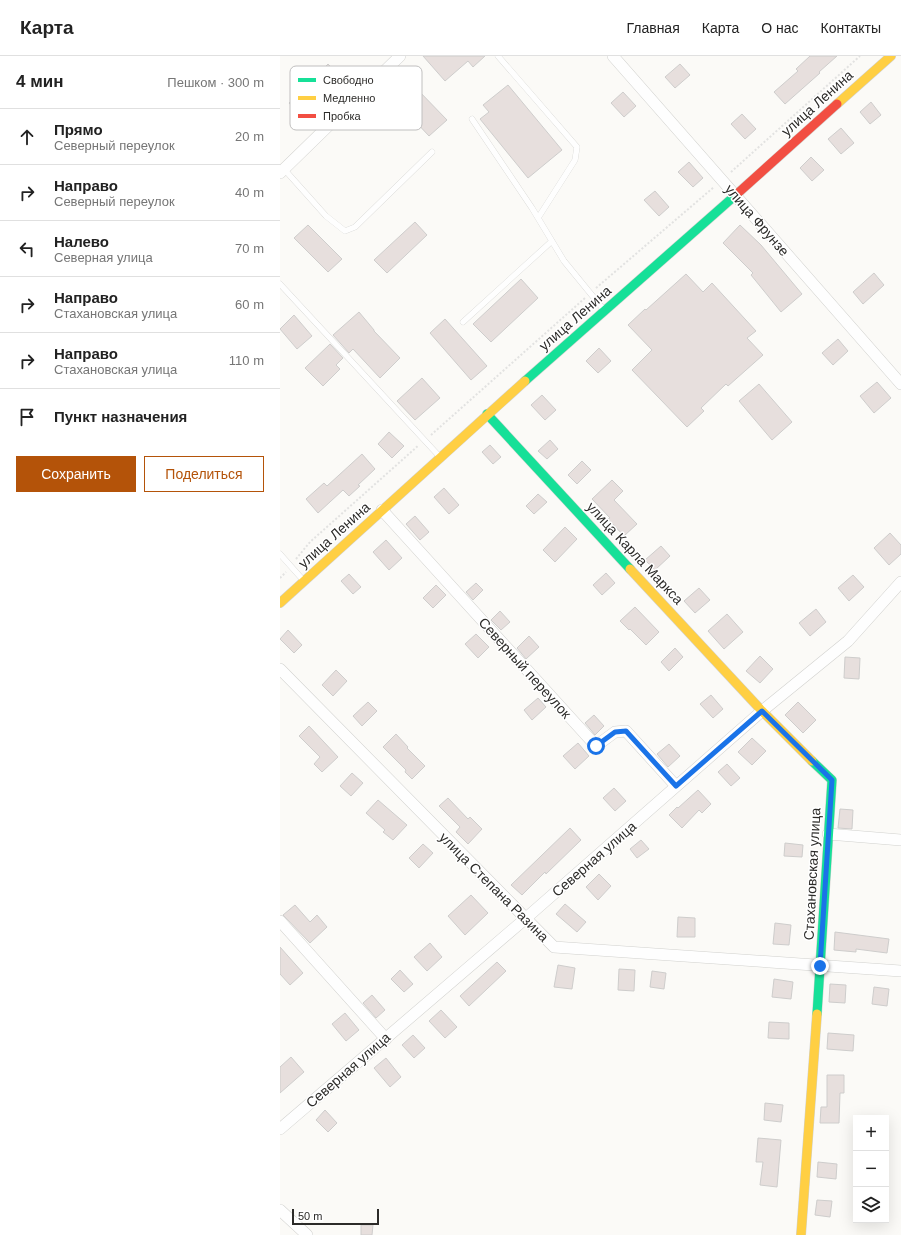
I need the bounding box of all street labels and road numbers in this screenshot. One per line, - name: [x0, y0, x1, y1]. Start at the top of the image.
- street label: улица Ленина: [778, 67, 856, 139]
- street label: улица Фрунзе: [722, 181, 793, 259]
- street label: улица Ленина: [536, 282, 615, 354]
- street label: улица Ленина: [295, 499, 373, 571]
- street label: улица Карла Маркса: [583, 499, 687, 608]
- street label: Северный переулок: [476, 614, 575, 722]
- street label: Стахановская улица: [801, 807, 823, 941]
- street label: Северная улица: [549, 818, 639, 900]
- street label: улица Степана Разина: [436, 829, 552, 945]
- street label: Северная улица: [303, 1029, 393, 1111]

